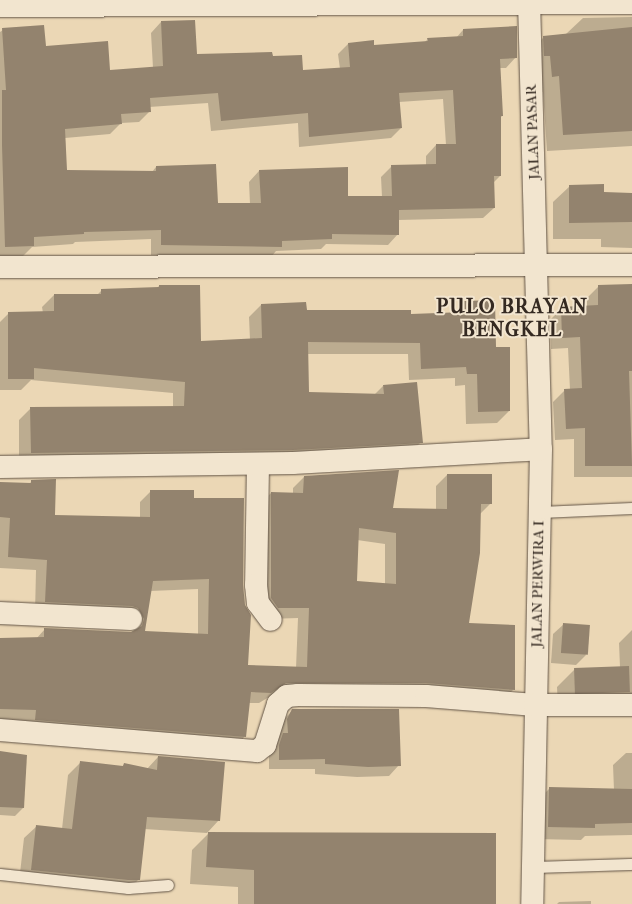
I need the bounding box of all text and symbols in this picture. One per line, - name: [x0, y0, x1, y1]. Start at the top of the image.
- street label: JALAN PASAR: [522, 84, 544, 180]
- district label: PULO BRAYAN BENGKEL: [435, 294, 589, 341]
- street label: JALAN PERWIRA I: [528, 520, 548, 648]

